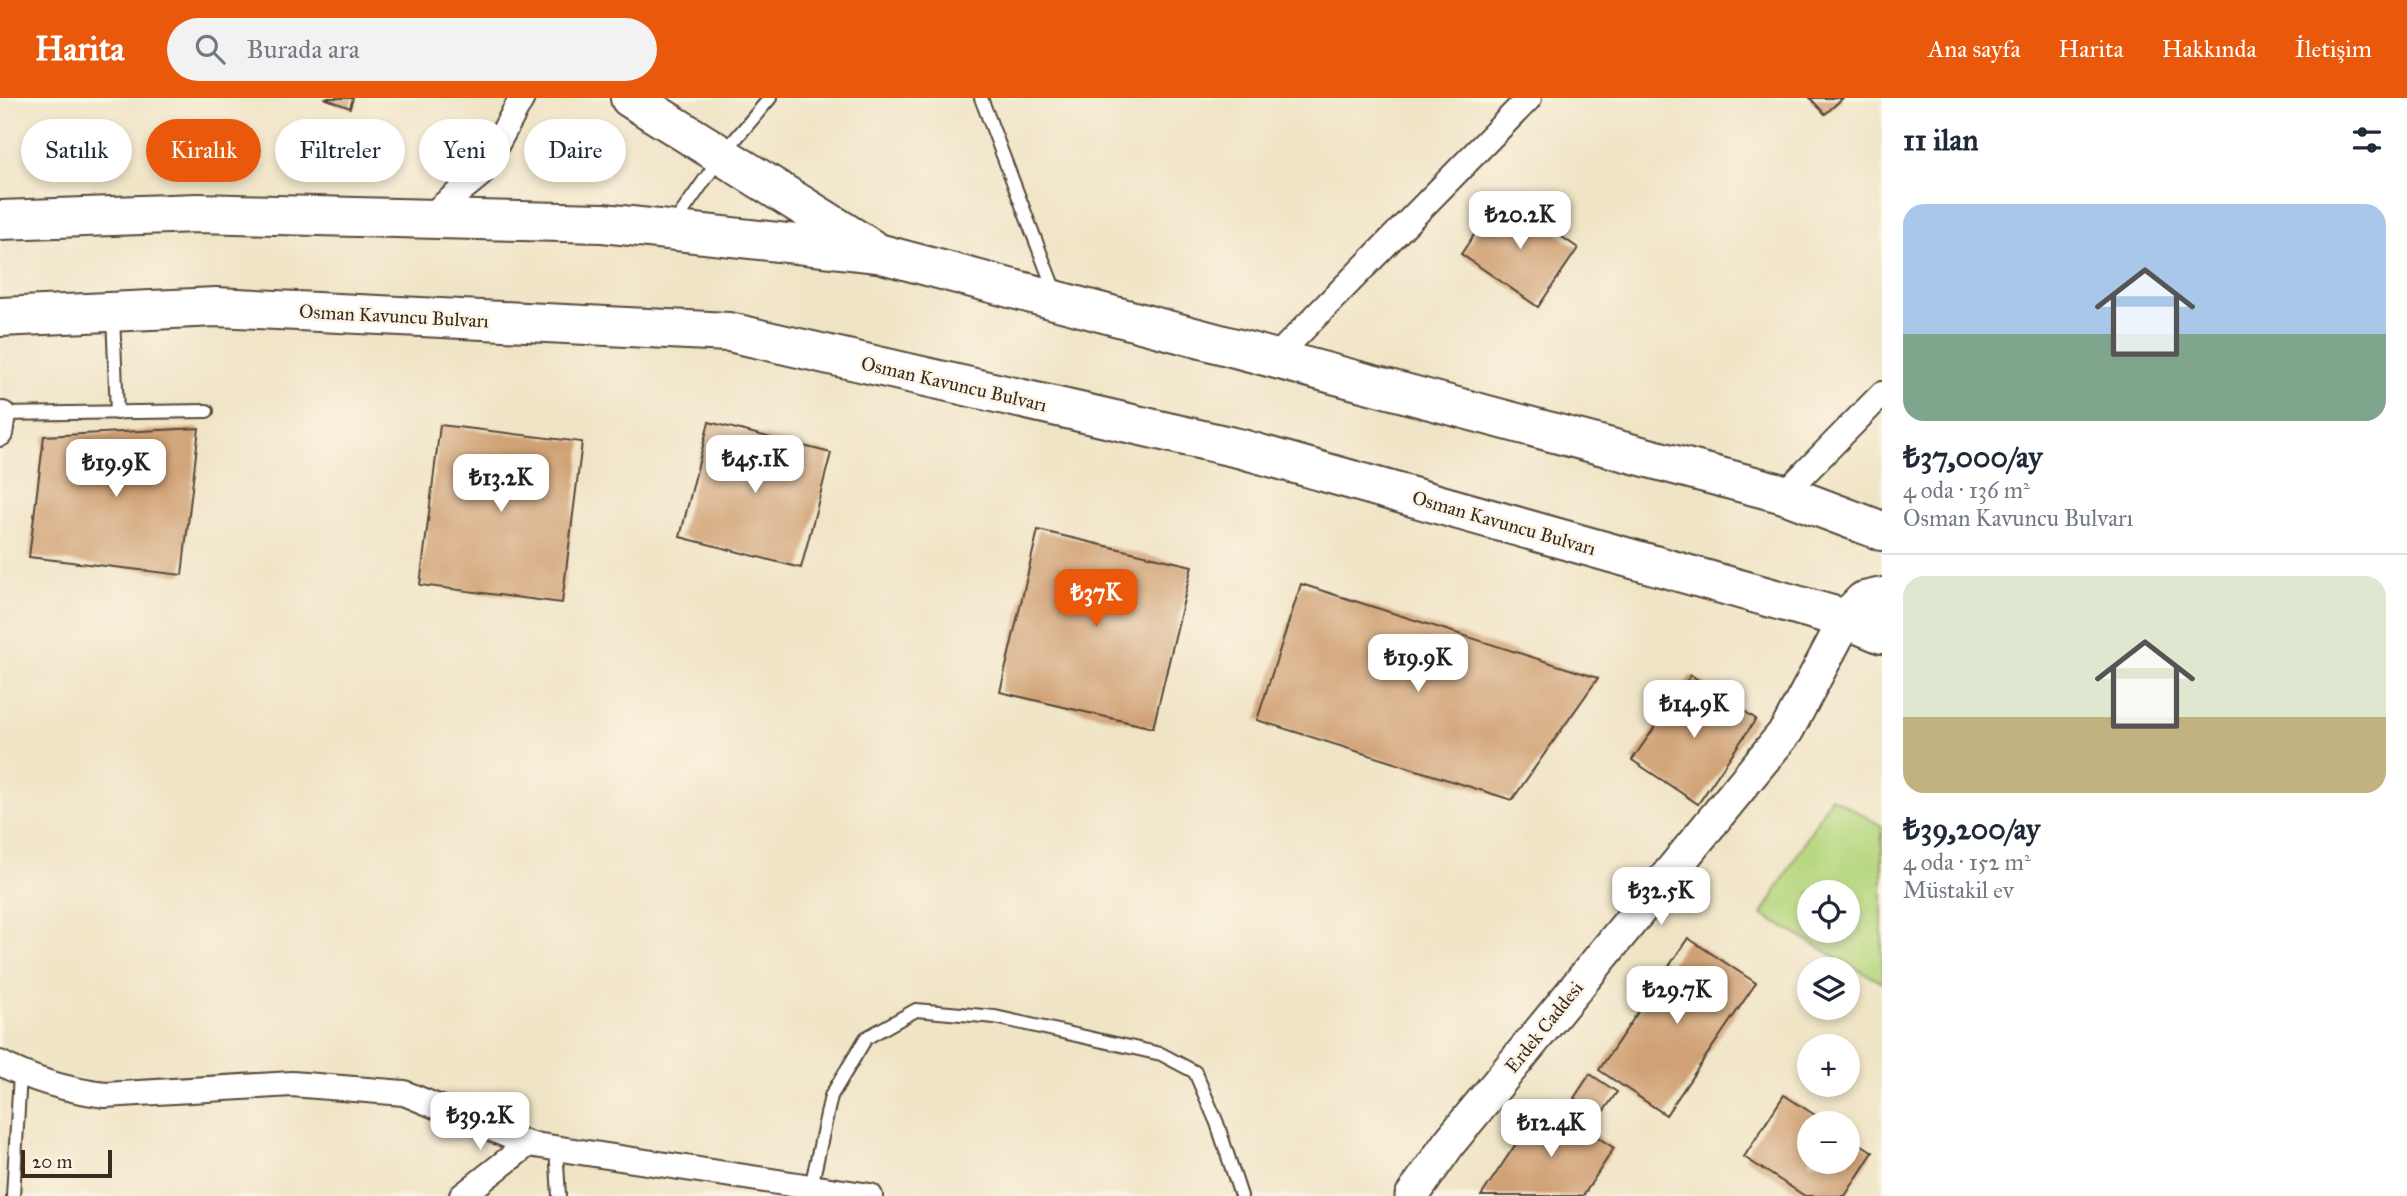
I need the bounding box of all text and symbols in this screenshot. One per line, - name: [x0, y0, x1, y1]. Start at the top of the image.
- search box: [167, 18, 657, 81]
- text: Harita: [35, 29, 125, 69]
- icon: search: [191, 30, 229, 68]
- text: Burada ara: [247, 33, 360, 65]
- text: Ana sayfa: [1928, 34, 2021, 64]
- text: Harita: [2059, 34, 2124, 64]
- text: Hakkında: [2162, 34, 2257, 64]
- text: İletişim: [2295, 34, 2372, 64]
- chip: Satılık: [21, 119, 132, 182]
- chip: Kiralık: [146, 119, 261, 182]
- chip: Filtreler: [275, 119, 405, 182]
- chip: Yeni: [419, 119, 510, 182]
- chip: Daire: [524, 119, 626, 182]
- icon: filters: [2348, 121, 2386, 159]
- text: 11 ilan: [1903, 122, 1978, 158]
- pin: ₺20.2K: [1463, 192, 1577, 251]
- text: ₺20.2K: [1485, 200, 1555, 228]
- icon: home: [2082, 249, 2208, 375]
- street label: Osman Kavuncu Bulvarı: [299, 300, 489, 332]
- street label: Osman Kavuncu Bulvarı: [859, 351, 1049, 417]
- pin: ₺45.1K: [698, 436, 812, 495]
- text: ₺37,000/ay: [1903, 439, 2042, 475]
- pin: ₺19.9K: [59, 440, 173, 499]
- text: ₺45.1K: [722, 444, 788, 472]
- text: ₺19.9K: [82, 448, 150, 476]
- pin: ₺13.2K: [444, 454, 558, 514]
- text: ₺13.2K: [469, 463, 533, 491]
- text: 4 oda · 136 m²: [1903, 476, 2030, 504]
- street label: Osman Kavuncu Bulvarı: [1410, 486, 1598, 560]
- text: Osman Kavuncu Bulvarı: [1903, 504, 2133, 532]
- pin: ₺37K: [1055, 570, 1137, 629]
- text: ₺37K: [1071, 578, 1121, 606]
- icon: home: [2082, 621, 2208, 747]
- pin: ₺19.9K: [1361, 634, 1475, 694]
- text: ₺19.9K: [1384, 643, 1452, 671]
- pin: ₺14.9K: [1637, 680, 1751, 740]
- text: ₺14.9K: [1659, 689, 1729, 717]
- text: ₺39,200/ay: [1903, 811, 2040, 847]
- text: 4 oda · 152 m²: [1903, 848, 2031, 876]
- pin: ₺32.5K: [1604, 868, 1718, 927]
- text: ₺32.5K: [1628, 876, 1694, 904]
- text: Müstakil ev: [1903, 876, 2014, 904]
- map controls: [1797, 880, 1860, 1174]
- button: locate: [1797, 880, 1860, 943]
- button: layers: [1797, 957, 1860, 1020]
- pin: ₺29.7K: [1620, 967, 1734, 1026]
- text: ₺29.7K: [1643, 975, 1711, 1003]
- street label: Erdek Caddesi: [1500, 977, 1588, 1077]
- button: +: [1797, 1034, 1860, 1097]
- pin: ₺39.2K: [423, 1093, 537, 1152]
- pin: ₺12.4K: [1494, 1100, 1608, 1159]
- text: ₺39.2K: [446, 1101, 514, 1129]
- text: ₺12.4K: [1517, 1108, 1585, 1136]
- button: −: [1797, 1111, 1860, 1174]
- scale bar: [21, 1147, 112, 1179]
- text: 20 m: [32, 1150, 73, 1173]

